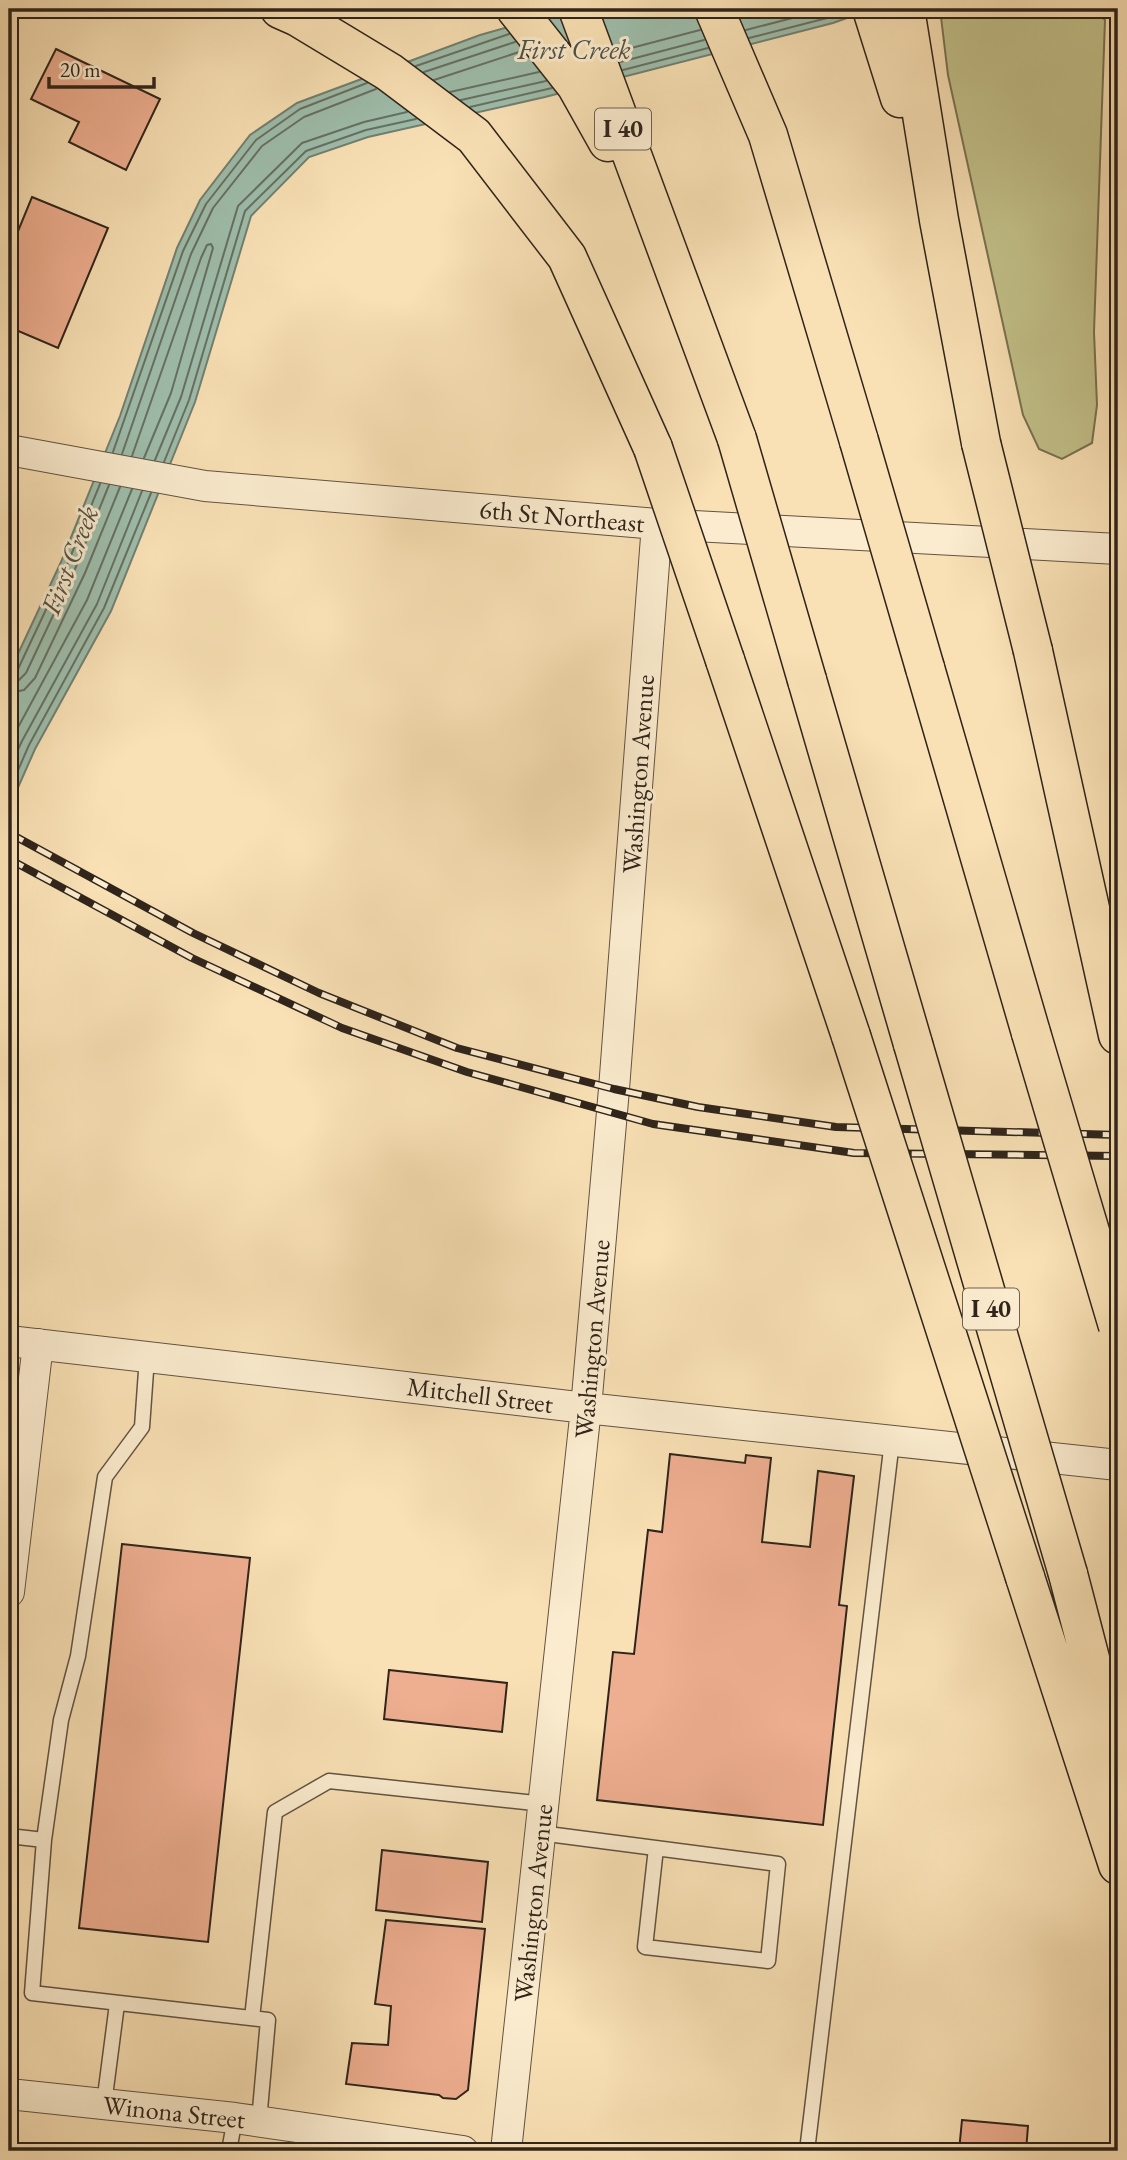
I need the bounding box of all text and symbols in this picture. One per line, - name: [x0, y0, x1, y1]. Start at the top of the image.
- water label: First Creek: [516, 31, 631, 67]
- scale bar: [49, 46, 154, 90]
- text: 20 m: [60, 56, 101, 83]
- road number: I 40: [595, 108, 651, 149]
- street label: 6th St Northeast: [478, 492, 646, 540]
- water label: First Creek: [31, 500, 106, 620]
- street label: Washington Avenue: [614, 673, 662, 875]
- street label: Washington Avenue: [566, 1238, 618, 1440]
- road number: I 40: [963, 1288, 1019, 1330]
- street label: Mitchell Street: [405, 1369, 555, 1421]
- street label: Washington Avenue: [506, 1802, 560, 2004]
- street label: Winona Street: [101, 2088, 247, 2136]

